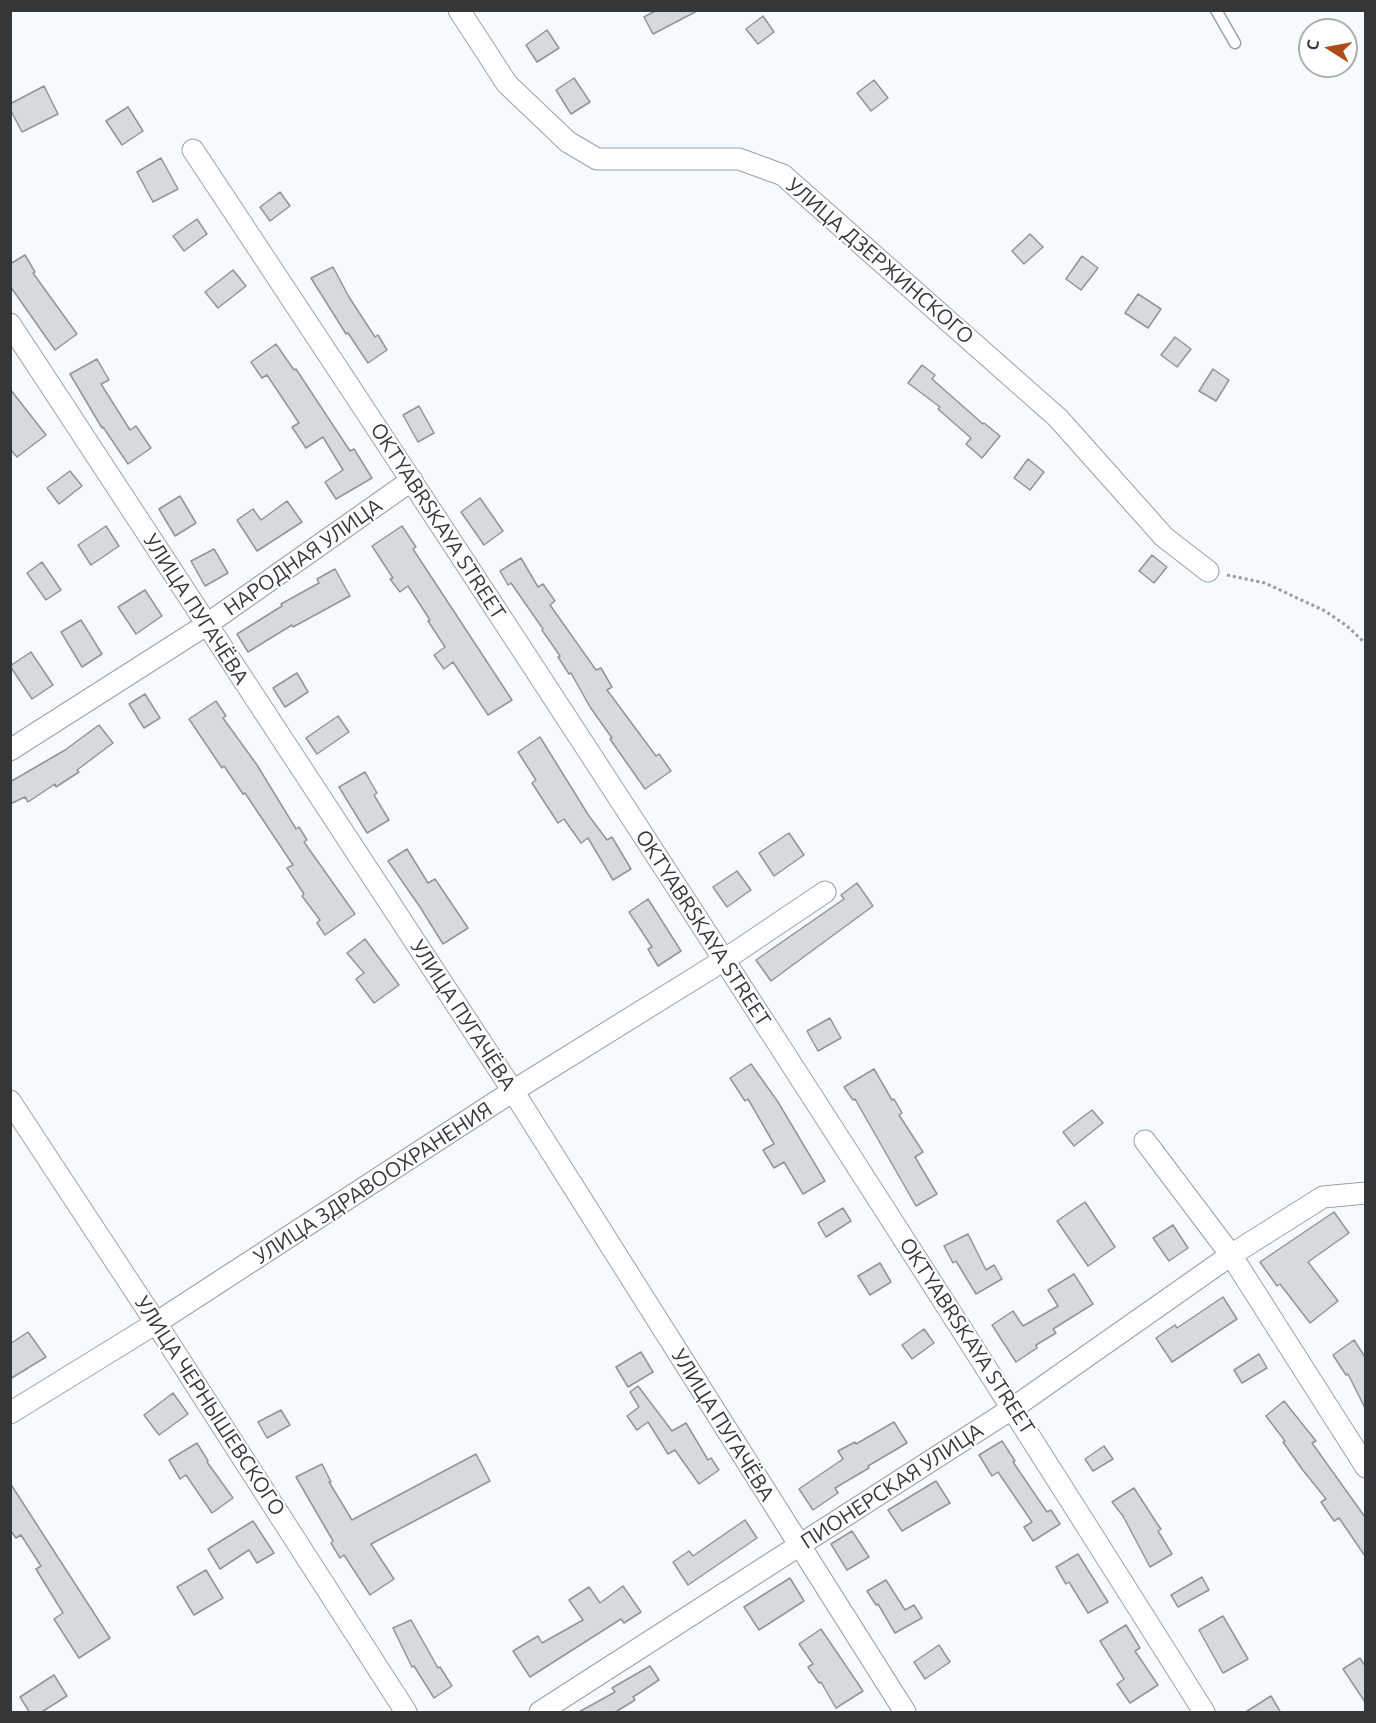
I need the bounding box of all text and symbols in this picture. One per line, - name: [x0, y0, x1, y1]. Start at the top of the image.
- north arrow: [1298, 18, 1358, 78]
- text: С: [1302, 38, 1322, 52]
- street label: УЛИЦА ДЗЕРЖИНСКОГО: [781, 173, 979, 349]
- street label: OKTYABRSKAYA STREET: [365, 418, 511, 624]
- street label: НАРОДНАЯ УЛИЦА: [219, 493, 387, 621]
- street label: УЛИЦА ПУГАЧЁВА: [138, 529, 254, 689]
- street label: OKTYABRSKAYA STREET: [630, 825, 776, 1031]
- street label: УЛИЦА ПУГАЧЁВА: [405, 935, 521, 1095]
- street label: УЛИЦА ЗДРАВООХРАНЕНИЯ: [249, 1096, 497, 1270]
- street label: OKTYABRSKAYA STREET: [894, 1233, 1040, 1439]
- street label: УЛИЦА ЧЕРНЫШЕВСКОГО: [129, 1291, 291, 1521]
- street label: УЛИЦА ПУГАЧЁВА: [666, 1344, 780, 1506]
- street label: ПИОНЕРСКАЯ УЛИЦА: [796, 1418, 988, 1554]

